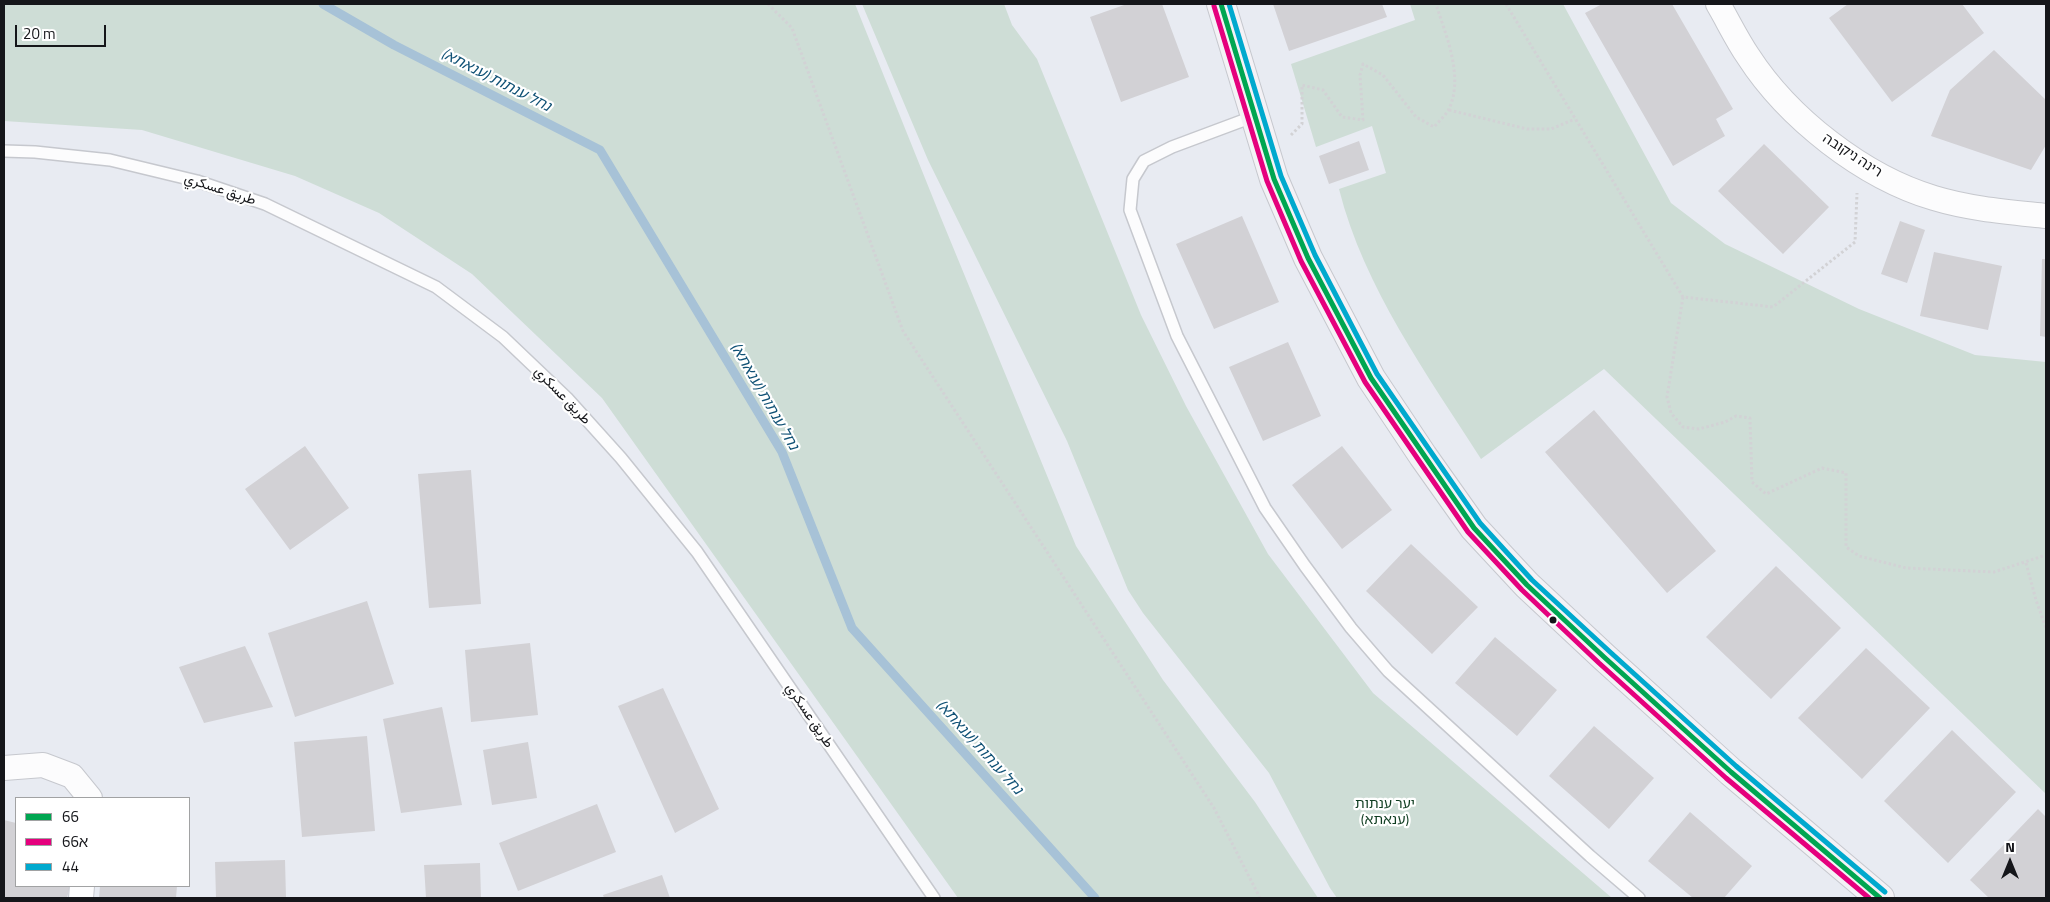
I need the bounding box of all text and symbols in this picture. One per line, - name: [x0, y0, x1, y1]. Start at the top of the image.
- scale bar: [18, 15, 109, 47]
- text: 20 m: [23, 22, 56, 45]
- water label: נחל ענתות (ענאתא): [438, 46, 554, 116]
- street label: רינה ניקובה: [1819, 131, 1885, 181]
- street label: طريق عسكري: [182, 171, 258, 209]
- water label: נחל ענתות (ענאתא): [726, 340, 802, 454]
- street label: طريق عسكري: [530, 363, 594, 429]
- unlabelled marker: [1548, 615, 1558, 625]
- street label: طريق عسكري: [781, 680, 837, 752]
- water label: נחל ענתות (ענאתא): [932, 697, 1026, 799]
- legend: [15, 797, 190, 887]
- park label: יער ענתות (ענאתא): [1355, 797, 1415, 830]
- text: 66: [62, 805, 79, 828]
- text: 66א: [62, 830, 88, 853]
- text: N: [2005, 836, 2015, 857]
- north arrow: [1985, 837, 2035, 887]
- text: 44: [62, 855, 79, 878]

